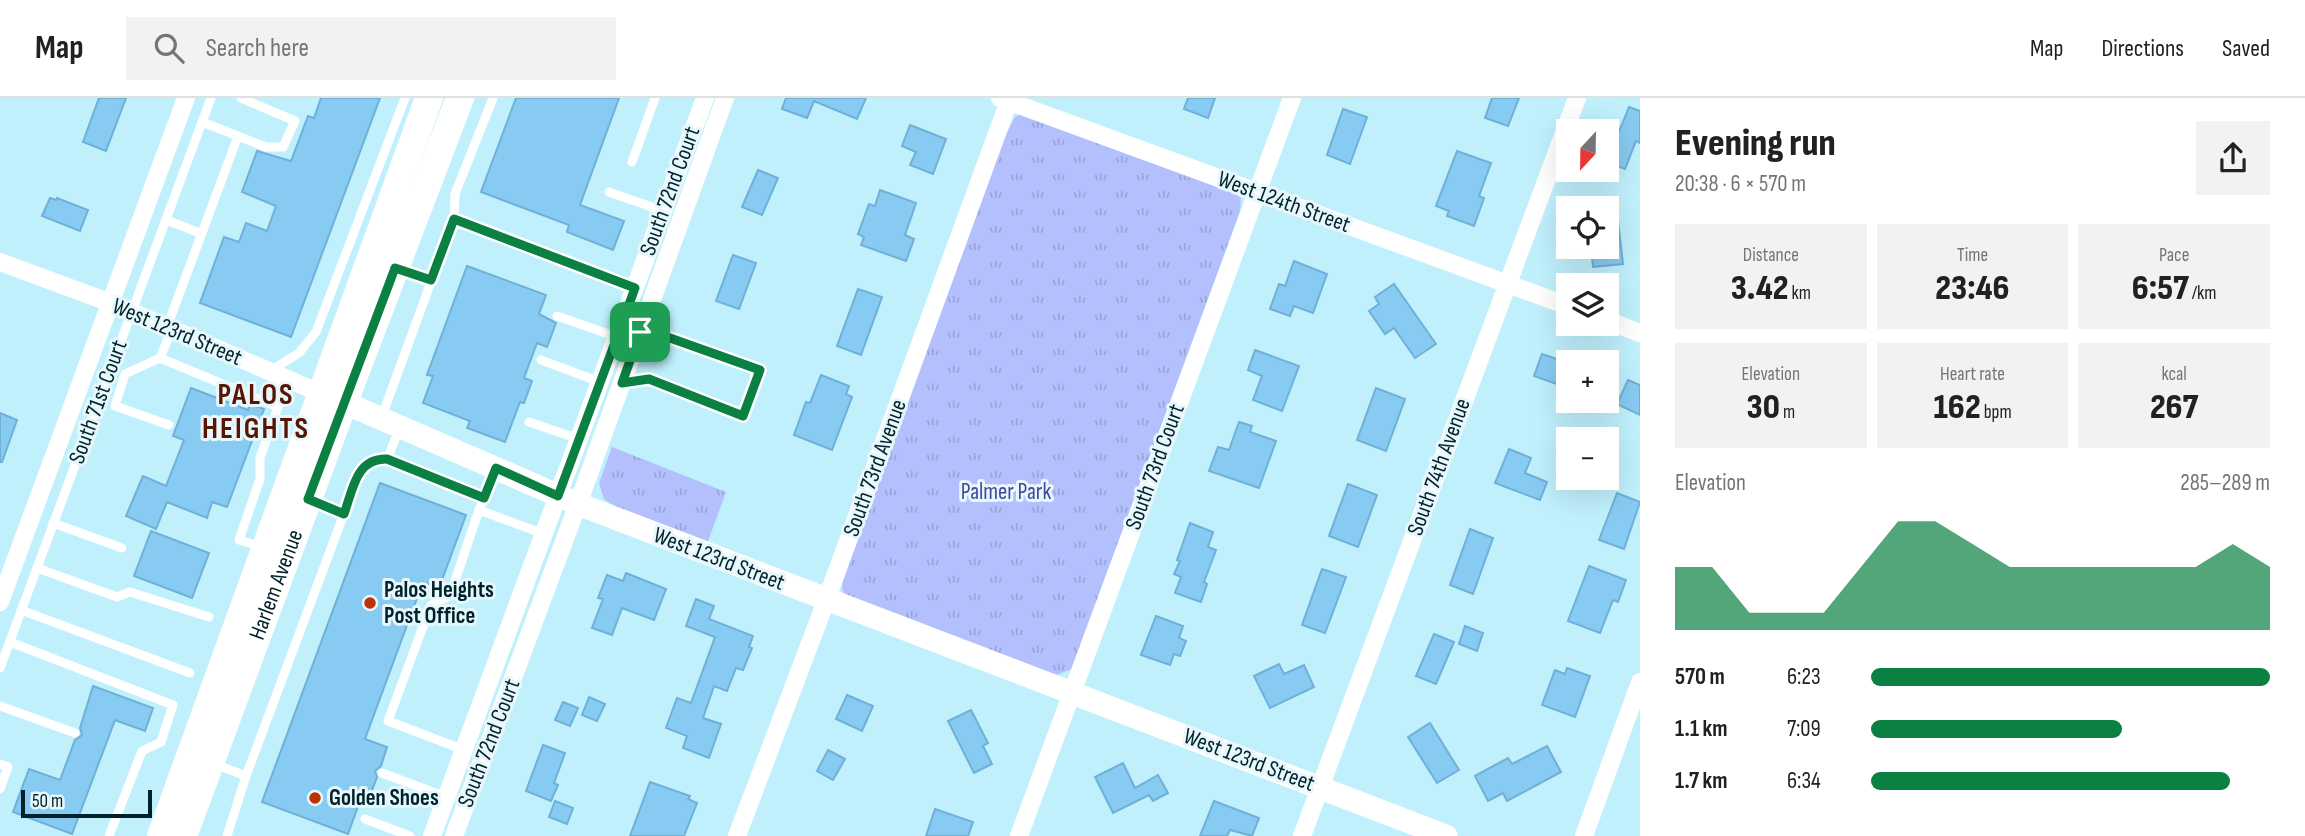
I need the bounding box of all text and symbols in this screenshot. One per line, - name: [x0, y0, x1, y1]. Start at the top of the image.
- search box: [126, 17, 616, 80]
- text: Map: [35, 28, 84, 68]
- icon: search: [150, 29, 188, 67]
- text: Search here: [206, 33, 309, 64]
- text: Map: [2030, 34, 2063, 63]
- text: Directions: [2101, 34, 2184, 63]
- text: Saved: [2222, 34, 2270, 63]
- north arrow: [1556, 119, 1619, 182]
- map controls: [1556, 119, 1619, 490]
- text: Evening run: [1675, 121, 1836, 166]
- button: share: [2196, 121, 2270, 195]
- street label: South 72nd Court: [634, 123, 706, 259]
- street label: West 124th Street: [1214, 165, 1354, 239]
- text: 20:38 · 6 × 570 m: [1675, 170, 1806, 198]
- button: locate: [1556, 196, 1619, 259]
- text: Distance: [1743, 244, 1799, 267]
- text: Time: [1957, 244, 1988, 267]
- text: Pace: [2159, 244, 2189, 267]
- text: 3.42: [1731, 267, 1789, 310]
- text: 23:46: [1935, 267, 2010, 310]
- text: 6:57: [2132, 267, 2189, 310]
- button: layers: [1556, 273, 1619, 336]
- text: km: [1789, 282, 1811, 305]
- text: /km: [2189, 282, 2217, 305]
- street label: West 123rd Street: [108, 292, 246, 372]
- pin: [610, 302, 670, 362]
- icon: arrive: [621, 313, 659, 351]
- street label: South 71st Court: [63, 336, 133, 468]
- button: +: [1556, 350, 1619, 413]
- text: Elevation: [1742, 363, 1800, 386]
- text: Heart rate: [1940, 363, 2005, 386]
- text: kcal: [2162, 363, 2187, 386]
- district label: PALOS HEIGHTS: [202, 377, 310, 447]
- text: 30: [1747, 386, 1780, 429]
- text: 162: [1933, 386, 1981, 429]
- text: 267: [2150, 386, 2198, 429]
- street label: South 74th Avenue: [1401, 395, 1477, 539]
- street label: South 73rd Avenue: [837, 396, 913, 540]
- street label: South 73rd Court: [1119, 400, 1191, 534]
- text: m: [1780, 401, 1795, 424]
- text: bpm: [1981, 401, 2012, 424]
- button: −: [1556, 427, 1619, 490]
- text: Elevation: [1675, 469, 1746, 497]
- text: 285–289 m: [2180, 469, 2270, 497]
- park label: Palmer Park: [961, 478, 1051, 506]
- street label: West 123rd Street: [649, 521, 789, 597]
- street label: Harlem Avenue: [243, 526, 309, 644]
- place label: Palos Heights Post Office: [384, 576, 494, 630]
- marker: Palos Heights Post Office: [362, 595, 378, 611]
- text: 570 m: [1675, 663, 1725, 691]
- text: 6:23: [1787, 663, 1821, 691]
- street label: South 72nd Court: [452, 675, 526, 811]
- text: 1.1 km: [1675, 715, 1728, 743]
- text: 7:09: [1787, 715, 1821, 743]
- street label: West 123rd Street: [1179, 722, 1319, 798]
- text: 1.7 km: [1675, 767, 1728, 795]
- text: 6:34: [1787, 767, 1821, 795]
- place label: Golden Shoes: [329, 784, 439, 812]
- scale bar: [21, 787, 152, 819]
- text: 50 m: [32, 790, 63, 813]
- marker: Golden Shoes: [307, 790, 323, 806]

